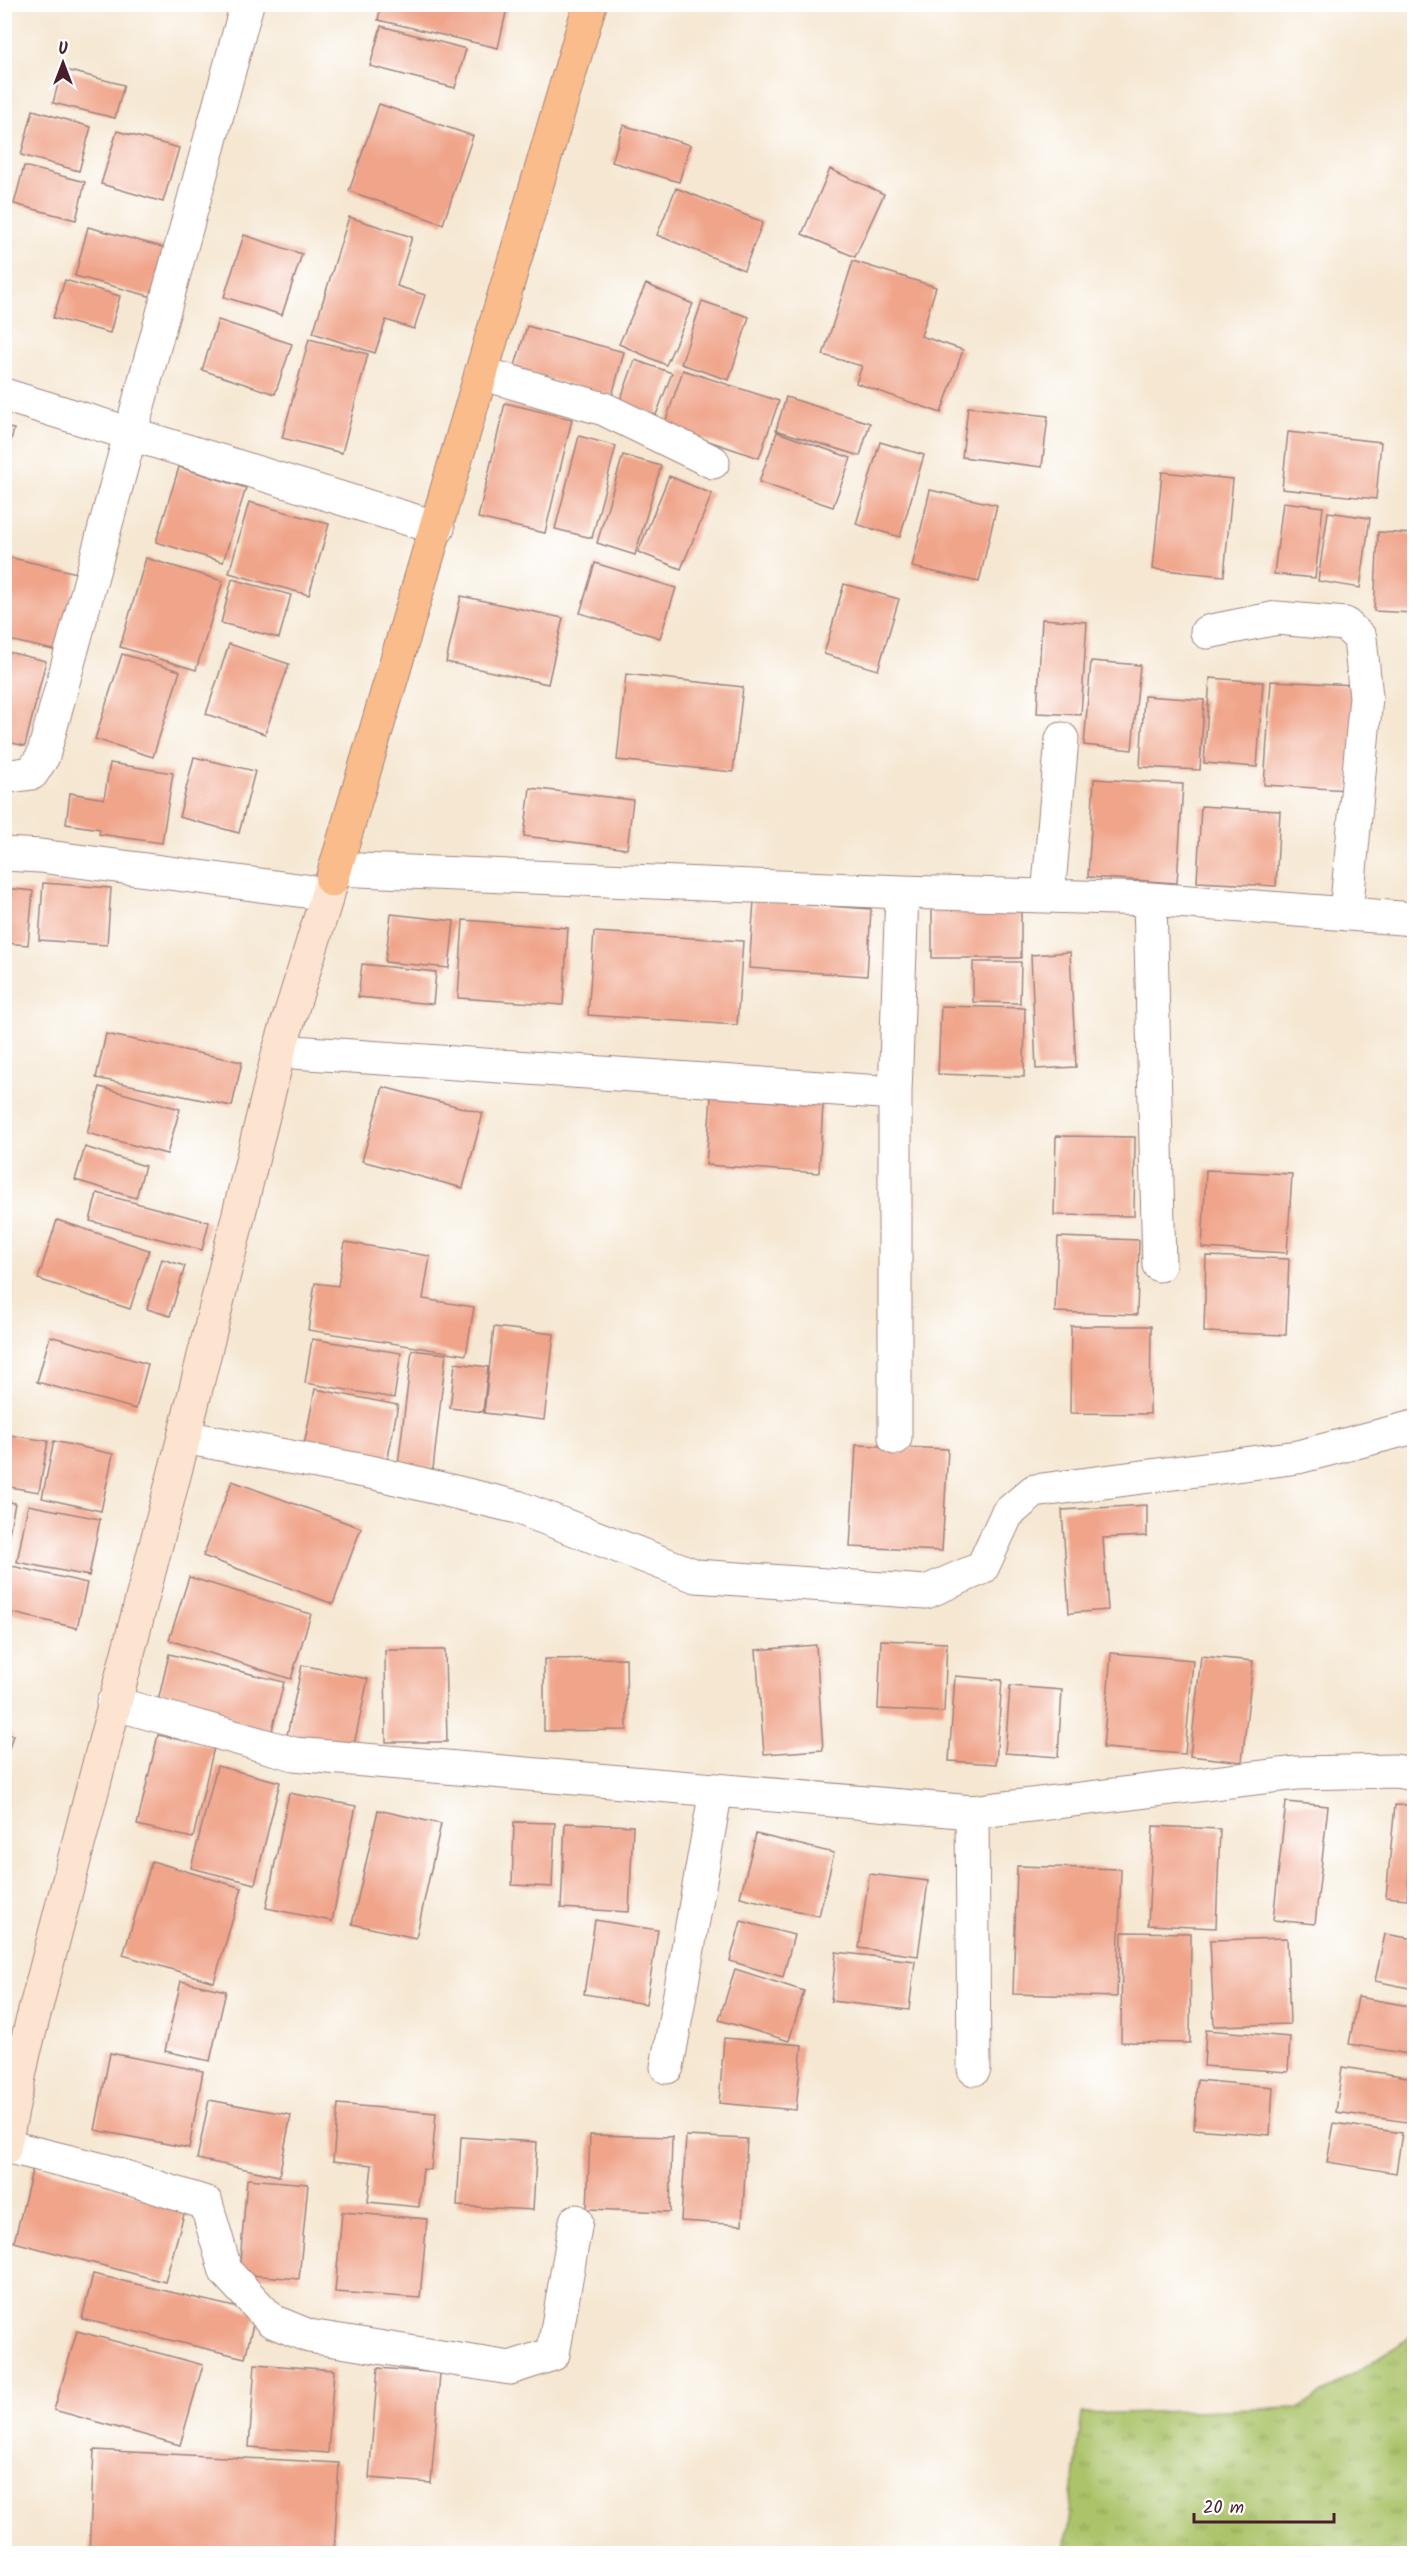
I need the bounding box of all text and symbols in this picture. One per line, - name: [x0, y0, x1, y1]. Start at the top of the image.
- north arrow: [33, 33, 93, 93]
- text: U: [58, 37, 68, 62]
- scale bar: [1194, 2486, 1334, 2524]
- text: 20 m: [1203, 2494, 1244, 2523]

